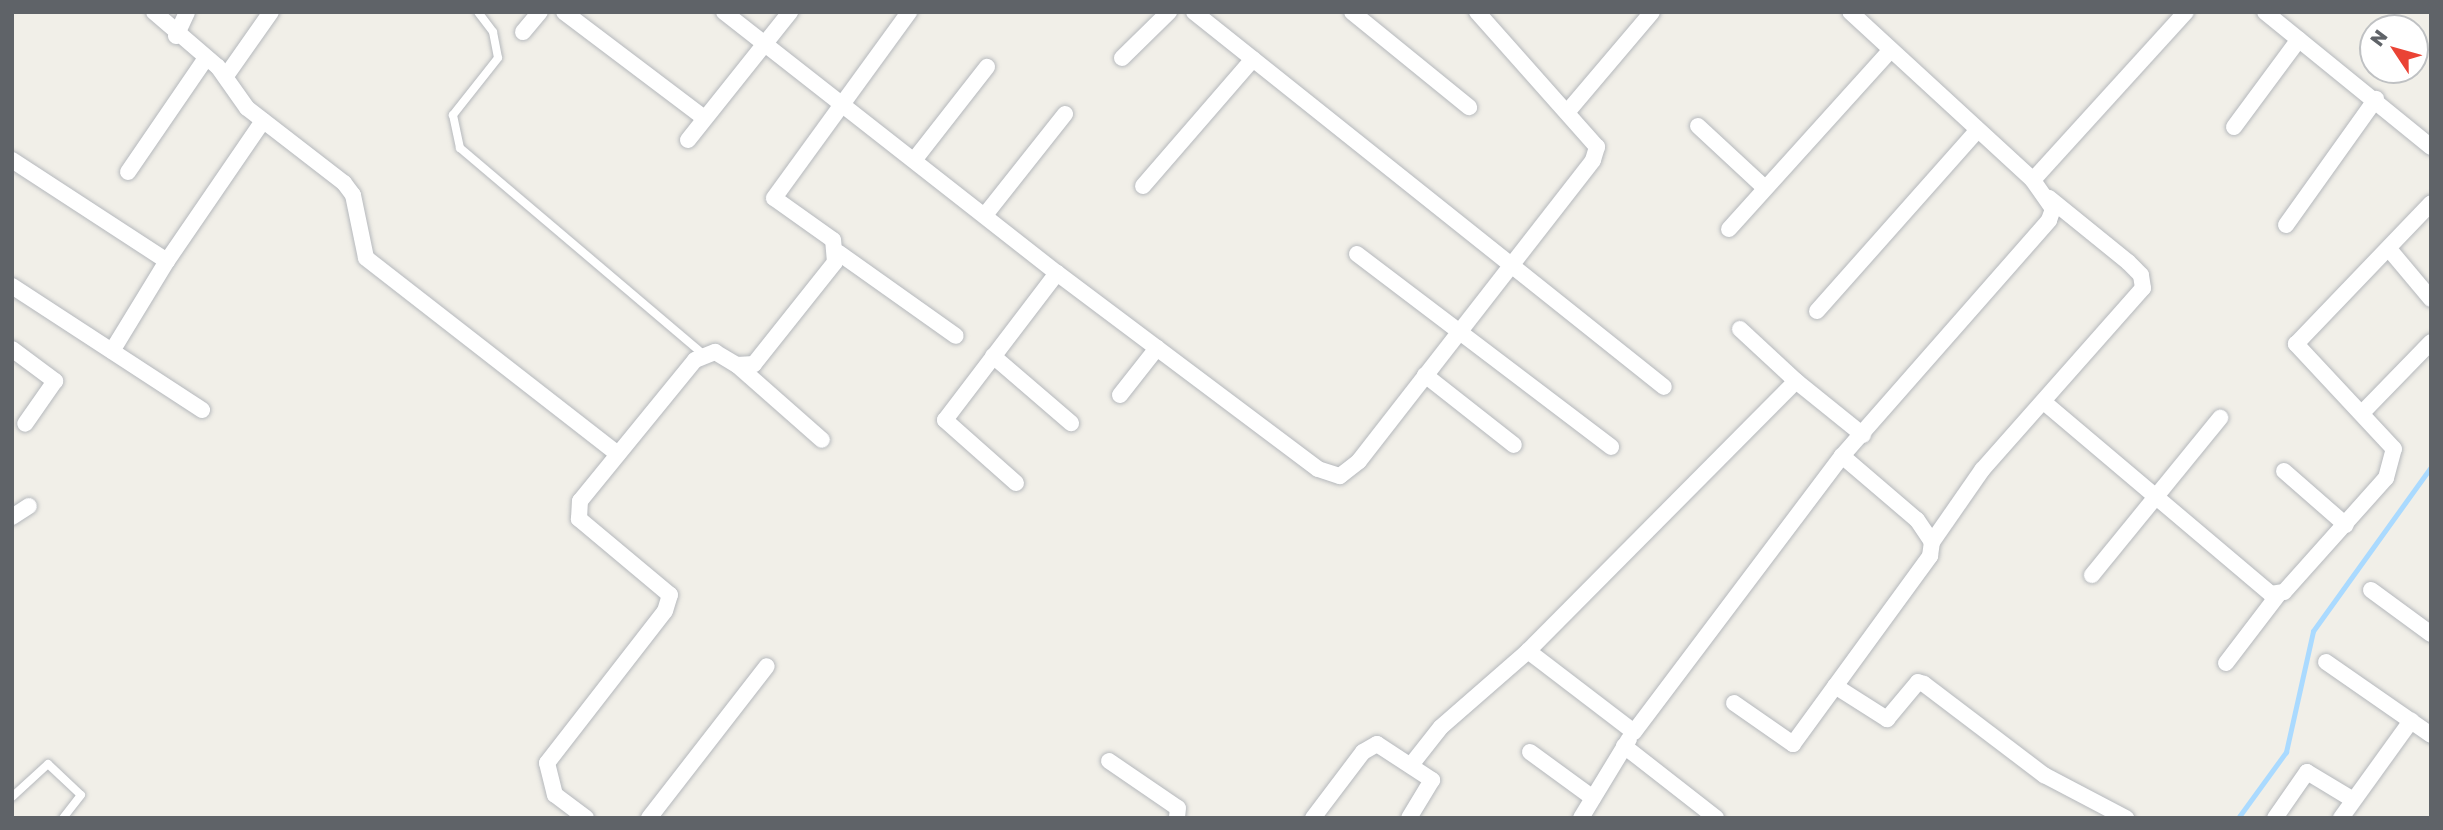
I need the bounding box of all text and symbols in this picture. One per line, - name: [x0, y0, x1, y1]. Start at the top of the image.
- north arrow: [2359, 14, 2429, 84]
- text: N: [2365, 25, 2392, 50]

